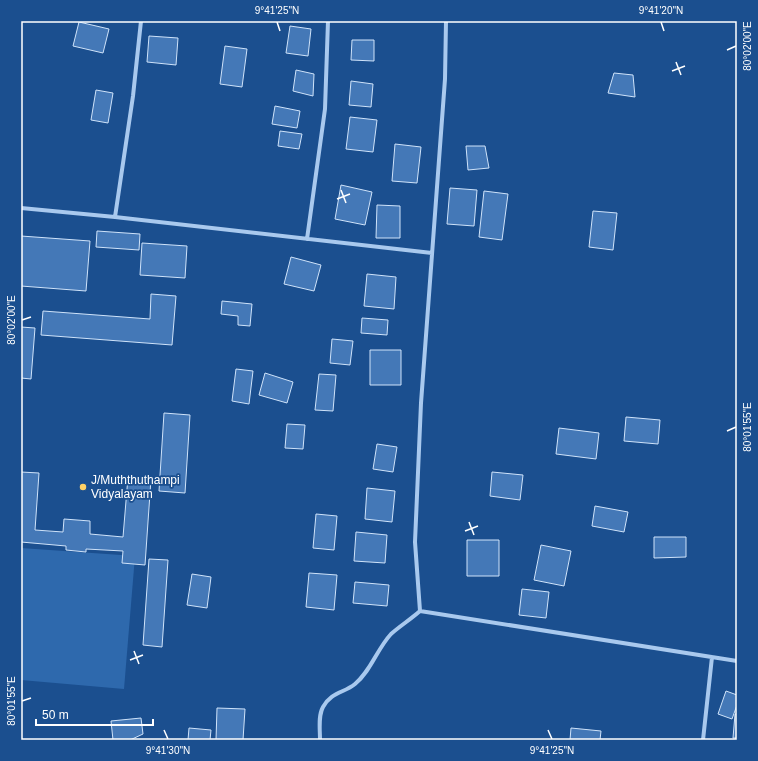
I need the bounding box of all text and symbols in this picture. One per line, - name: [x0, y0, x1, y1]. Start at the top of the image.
- text: 9°41'25"N: [255, 5, 299, 16]
- text: 9°41'20"N: [639, 5, 683, 16]
- text: 80°02'00"E: [742, 21, 753, 71]
- text: 80°02'00"E: [6, 295, 17, 345]
- text: 80°01'55"E: [742, 402, 753, 452]
- place label: J/Muththuthampi Vidyalayam: [91, 473, 180, 501]
- marker: J/Muththuthampi Vidyalayam: [78, 482, 88, 492]
- text: 80°01'55"E: [6, 676, 17, 726]
- scale bar: [36, 701, 153, 727]
- text: 50 m: [42, 708, 69, 722]
- text: 9°41'30"N: [146, 745, 190, 756]
- text: 9°41'25"N: [530, 745, 574, 756]

